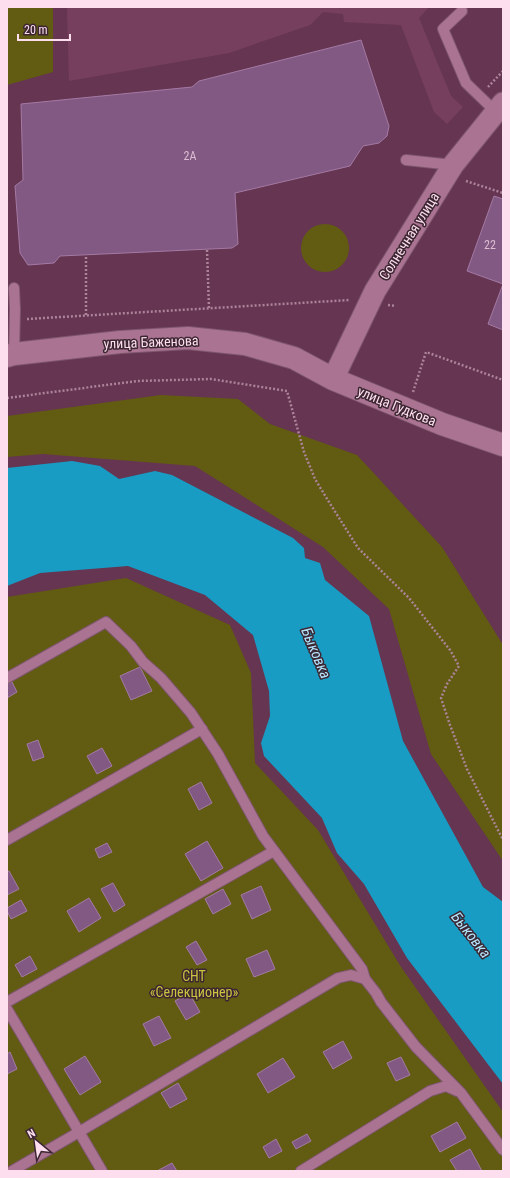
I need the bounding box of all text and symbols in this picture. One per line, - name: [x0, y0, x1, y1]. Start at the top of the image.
- scale bar: [18, 16, 70, 42]
- text: 20 m: [24, 23, 48, 37]
- house number: 2А: [184, 149, 197, 163]
- street label: Солнечная улица: [376, 189, 442, 283]
- house number: 22: [484, 238, 496, 252]
- street label: улица Баженова: [103, 332, 199, 352]
- street label: улица Гудкова: [355, 383, 439, 429]
- water label: Быковка: [297, 625, 335, 681]
- water label: Быковка: [447, 908, 495, 962]
- park label: СНТ «Селекционер»: [150, 968, 239, 1000]
- north arrow: [16, 1122, 56, 1162]
- text: N: [25, 1126, 38, 1141]

